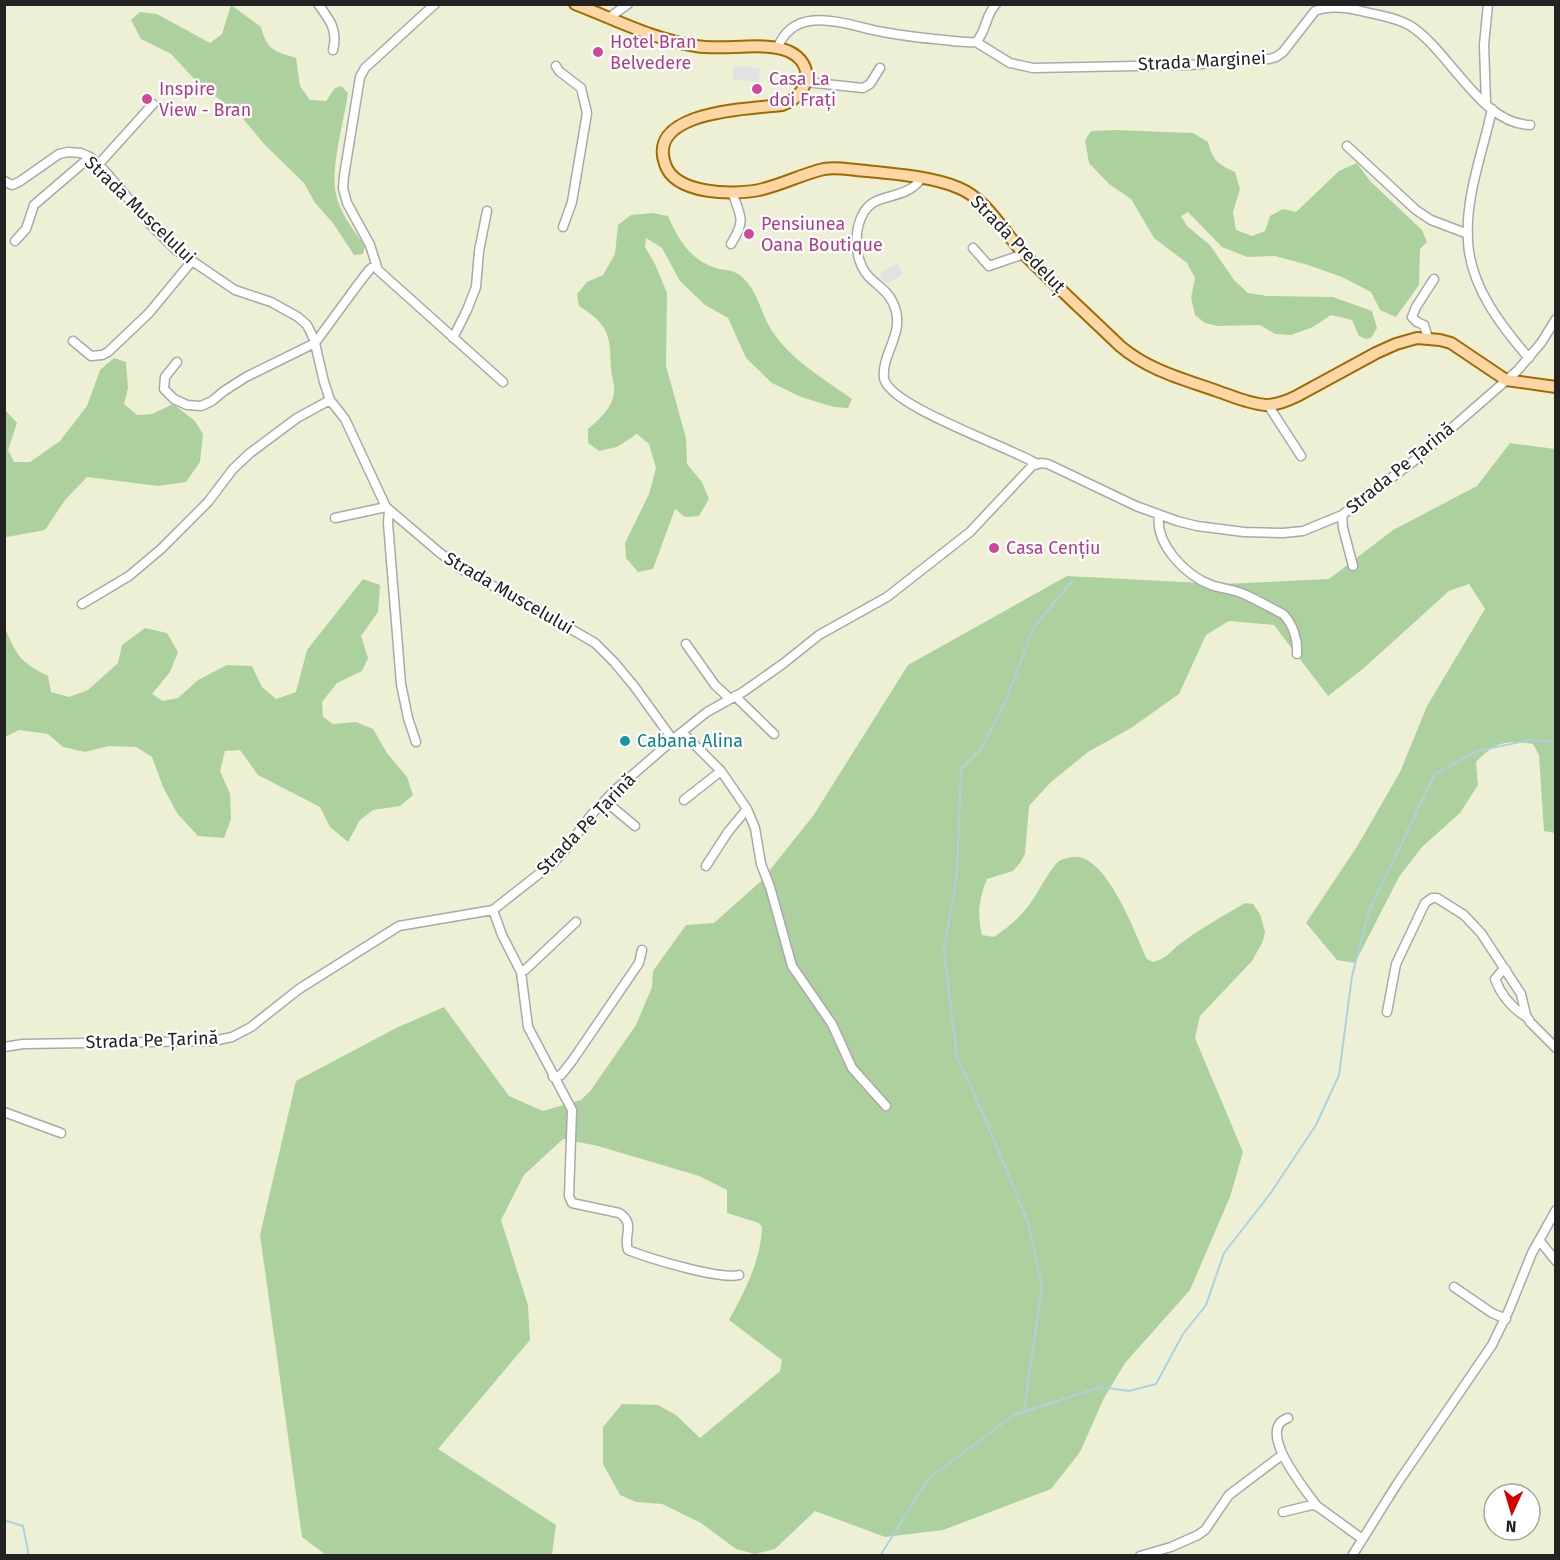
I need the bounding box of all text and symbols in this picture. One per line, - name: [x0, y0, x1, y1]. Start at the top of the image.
- place label: Hotel Bran Belvedere: [610, 31, 696, 74]
- marker: Hotel Bran Belvedere: [591, 45, 605, 59]
- street label: Strada Marginei: [1137, 47, 1267, 75]
- place label: Casa La doi Frați: [769, 68, 836, 112]
- place label: Inspire View - Bran: [159, 78, 251, 121]
- marker: Casa La doi Frați: [750, 82, 764, 96]
- marker: Inspire View - Bran: [140, 92, 154, 106]
- street label: Strada Muscelului: [80, 152, 200, 268]
- street label: Strada Predeluț: [965, 191, 1070, 298]
- place label: Pensiunea Oana Boutique: [761, 213, 883, 256]
- marker: Pensiunea Oana Boutique: [742, 227, 756, 241]
- street label: Strada Pe Țarină: [1341, 418, 1459, 519]
- place label: Casa Cențiu: [1006, 537, 1100, 560]
- marker: Casa Cențiu: [987, 541, 1001, 555]
- street label: Strada Muscelului: [441, 547, 577, 639]
- place label: Cabana Alina: [637, 730, 743, 752]
- marker: Cabana Alina: [618, 734, 632, 748]
- street label: Strada Pe Țarină: [532, 769, 641, 880]
- street label: Strada Pe Țarină: [85, 1027, 219, 1054]
- north arrow: [1482, 1482, 1542, 1542]
- text: N: [1505, 1517, 1517, 1536]

